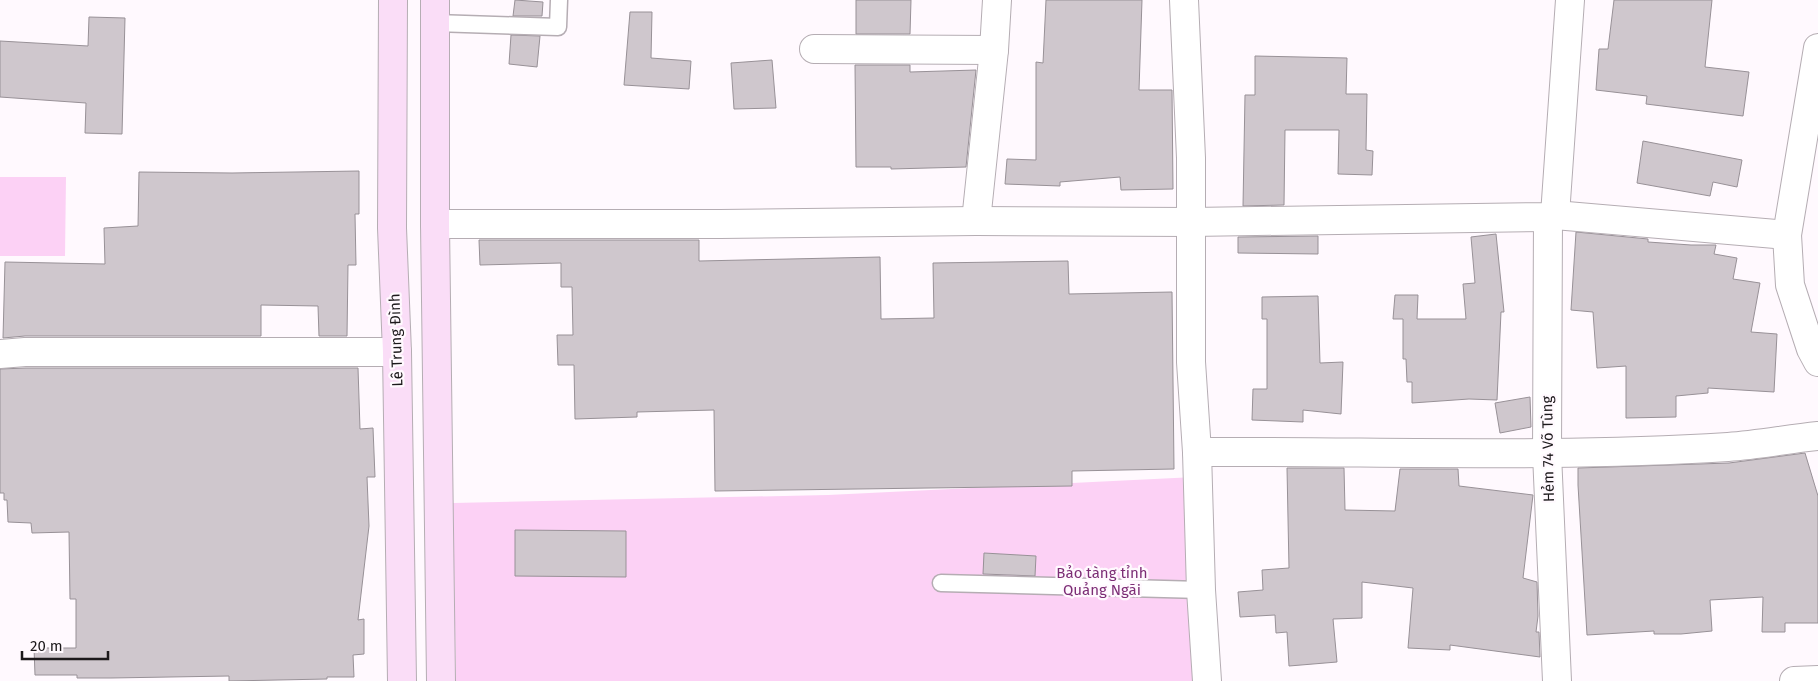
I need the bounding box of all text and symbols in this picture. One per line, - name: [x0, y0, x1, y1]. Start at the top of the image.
- street label: Lê Trung Đình: [385, 293, 407, 387]
- street label: Hẻm 74 Võ Tùng: [1538, 395, 1558, 502]
- park label: Bảo tàng tỉnh Quảng Ngãi: [1056, 564, 1148, 599]
- scale bar: [22, 628, 109, 660]
- text: 20 m: [30, 637, 63, 655]

